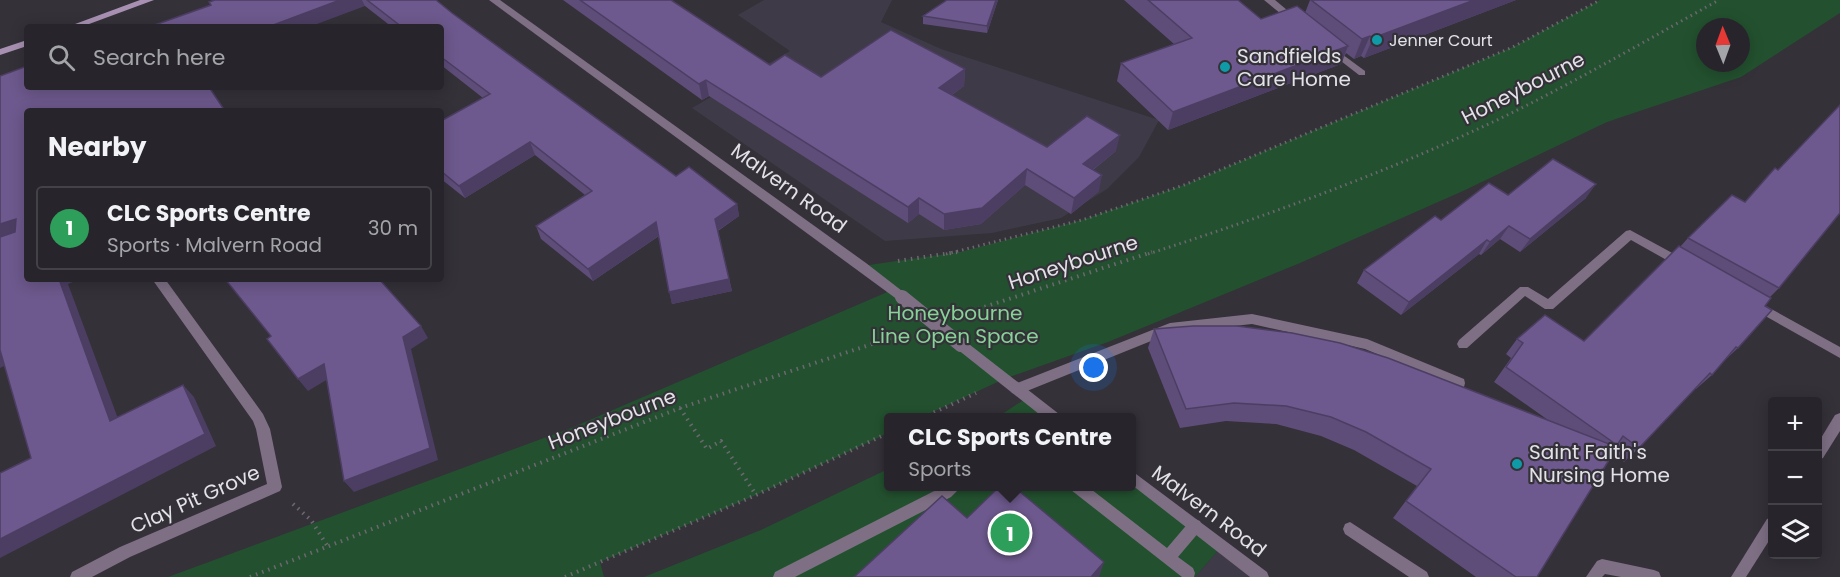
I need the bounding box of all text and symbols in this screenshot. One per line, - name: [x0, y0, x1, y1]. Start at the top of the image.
- north arrow: [1696, 18, 1750, 72]
- search box: [24, 24, 444, 90]
- place label: Jenner Court: [1389, 29, 1493, 52]
- marker: Jenner Court: [1370, 33, 1384, 47]
- icon: search: [45, 41, 78, 74]
- text: Search here: [93, 42, 226, 73]
- place label: Sandfields Care Home: [1237, 42, 1351, 93]
- street label: Honeybourne: [1457, 45, 1589, 131]
- marker: Sandfields Care Home: [1218, 60, 1232, 74]
- text: Nearby: [48, 129, 146, 165]
- street label: Malvern Road: [725, 136, 853, 240]
- text: CLC Sports Centre: [107, 198, 311, 229]
- text: 1: [66, 214, 73, 242]
- text: 30 m: [368, 214, 418, 242]
- street label: Honeybourne: [1005, 228, 1141, 296]
- text: Sports · Malvern Road: [107, 231, 322, 259]
- park label: Honeybourne Line Open Space: [871, 299, 1039, 350]
- your location: [1079, 353, 1108, 382]
- street label: Honeybourne: [544, 382, 680, 456]
- map controls: [1768, 397, 1822, 559]
- button: +: [1768, 397, 1822, 451]
- popup: [884, 413, 1136, 491]
- text: CLC Sports Centre: [908, 422, 1112, 453]
- place label: Saint Faith's Nursing Home: [1529, 438, 1670, 489]
- button: −: [1768, 451, 1822, 505]
- text: Sports: [908, 455, 971, 483]
- marker: Saint Faith's Nursing Home: [1510, 457, 1524, 471]
- street label: Clay Pit Grove: [126, 458, 264, 540]
- street label: Malvern Road: [1146, 459, 1272, 563]
- button: layers: [1768, 505, 1822, 559]
- pin: 1: [990, 510, 1030, 556]

